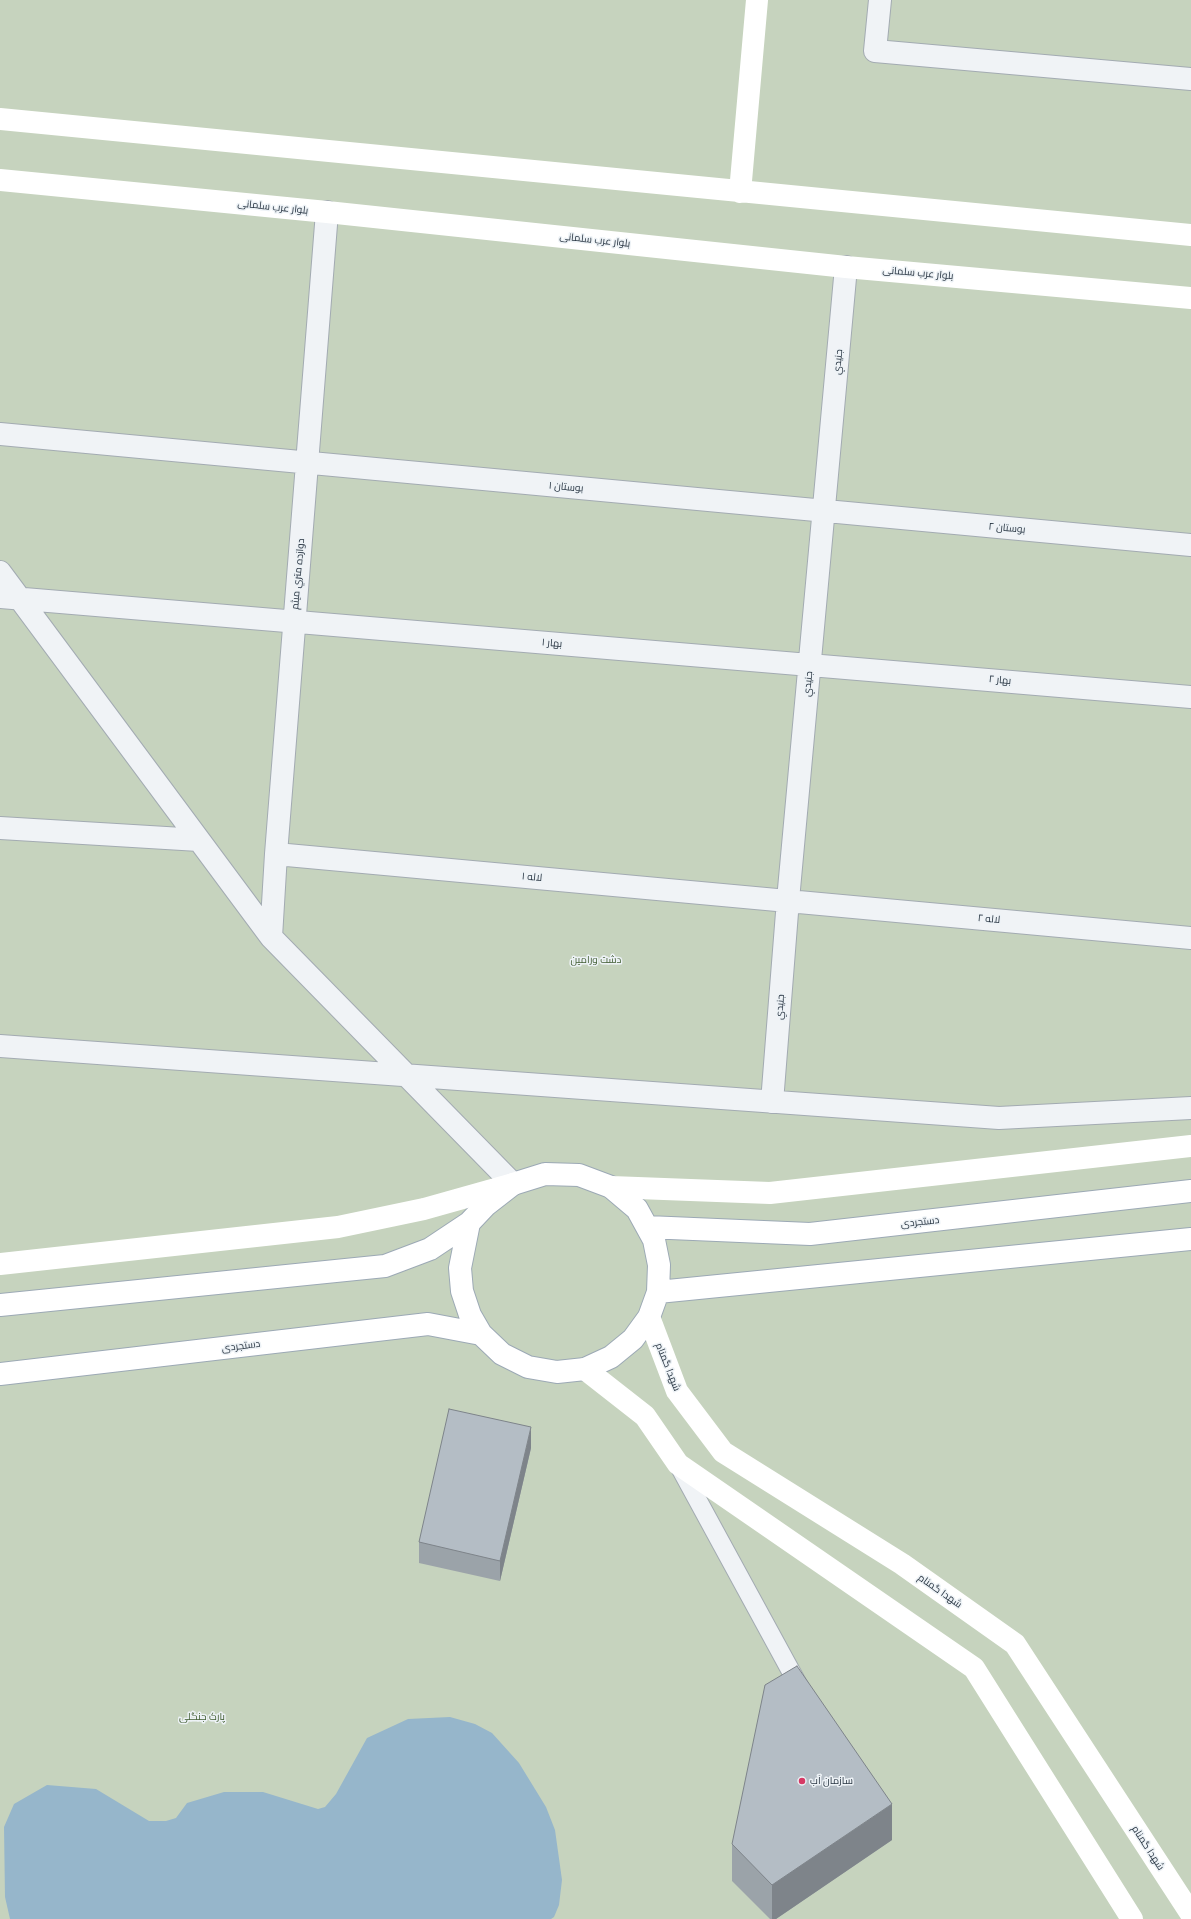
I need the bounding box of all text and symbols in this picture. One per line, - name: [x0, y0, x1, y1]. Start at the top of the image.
- street label: بلوار عرب سلمانی: [237, 197, 309, 217]
- street label: بلوار عرب سلمانی: [559, 230, 631, 250]
- street label: بلوار عرب سلمانی: [882, 264, 954, 282]
- street label: جنيدي: [831, 349, 845, 375]
- street label: بوستان ۱: [548, 480, 584, 494]
- street label: بوستان ۲: [988, 520, 1026, 536]
- street label: دوازده متري میثم: [289, 538, 307, 610]
- street label: بهار ۱: [541, 636, 563, 650]
- street label: جنيدي: [801, 671, 815, 697]
- street label: بهار ۲: [988, 673, 1012, 687]
- street label: لاله ۱: [521, 870, 543, 884]
- street label: لاله ۲: [977, 912, 1001, 926]
- park label: دشت ورامین: [571, 954, 621, 966]
- street label: جنيدي: [773, 994, 787, 1020]
- street label: دستجردی: [900, 1214, 940, 1230]
- street label: دستجردی: [221, 1338, 261, 1354]
- street label: شهدا گمنام: [653, 1341, 683, 1393]
- street label: شهدا گمنام: [916, 1571, 964, 1611]
- park label: پارک جنگلی: [179, 1711, 225, 1723]
- place label: سازمان آب: [810, 1775, 853, 1787]
- marker: سازمان آب: [797, 1776, 807, 1786]
- street label: شهدا گمنام: [1129, 1823, 1167, 1873]

